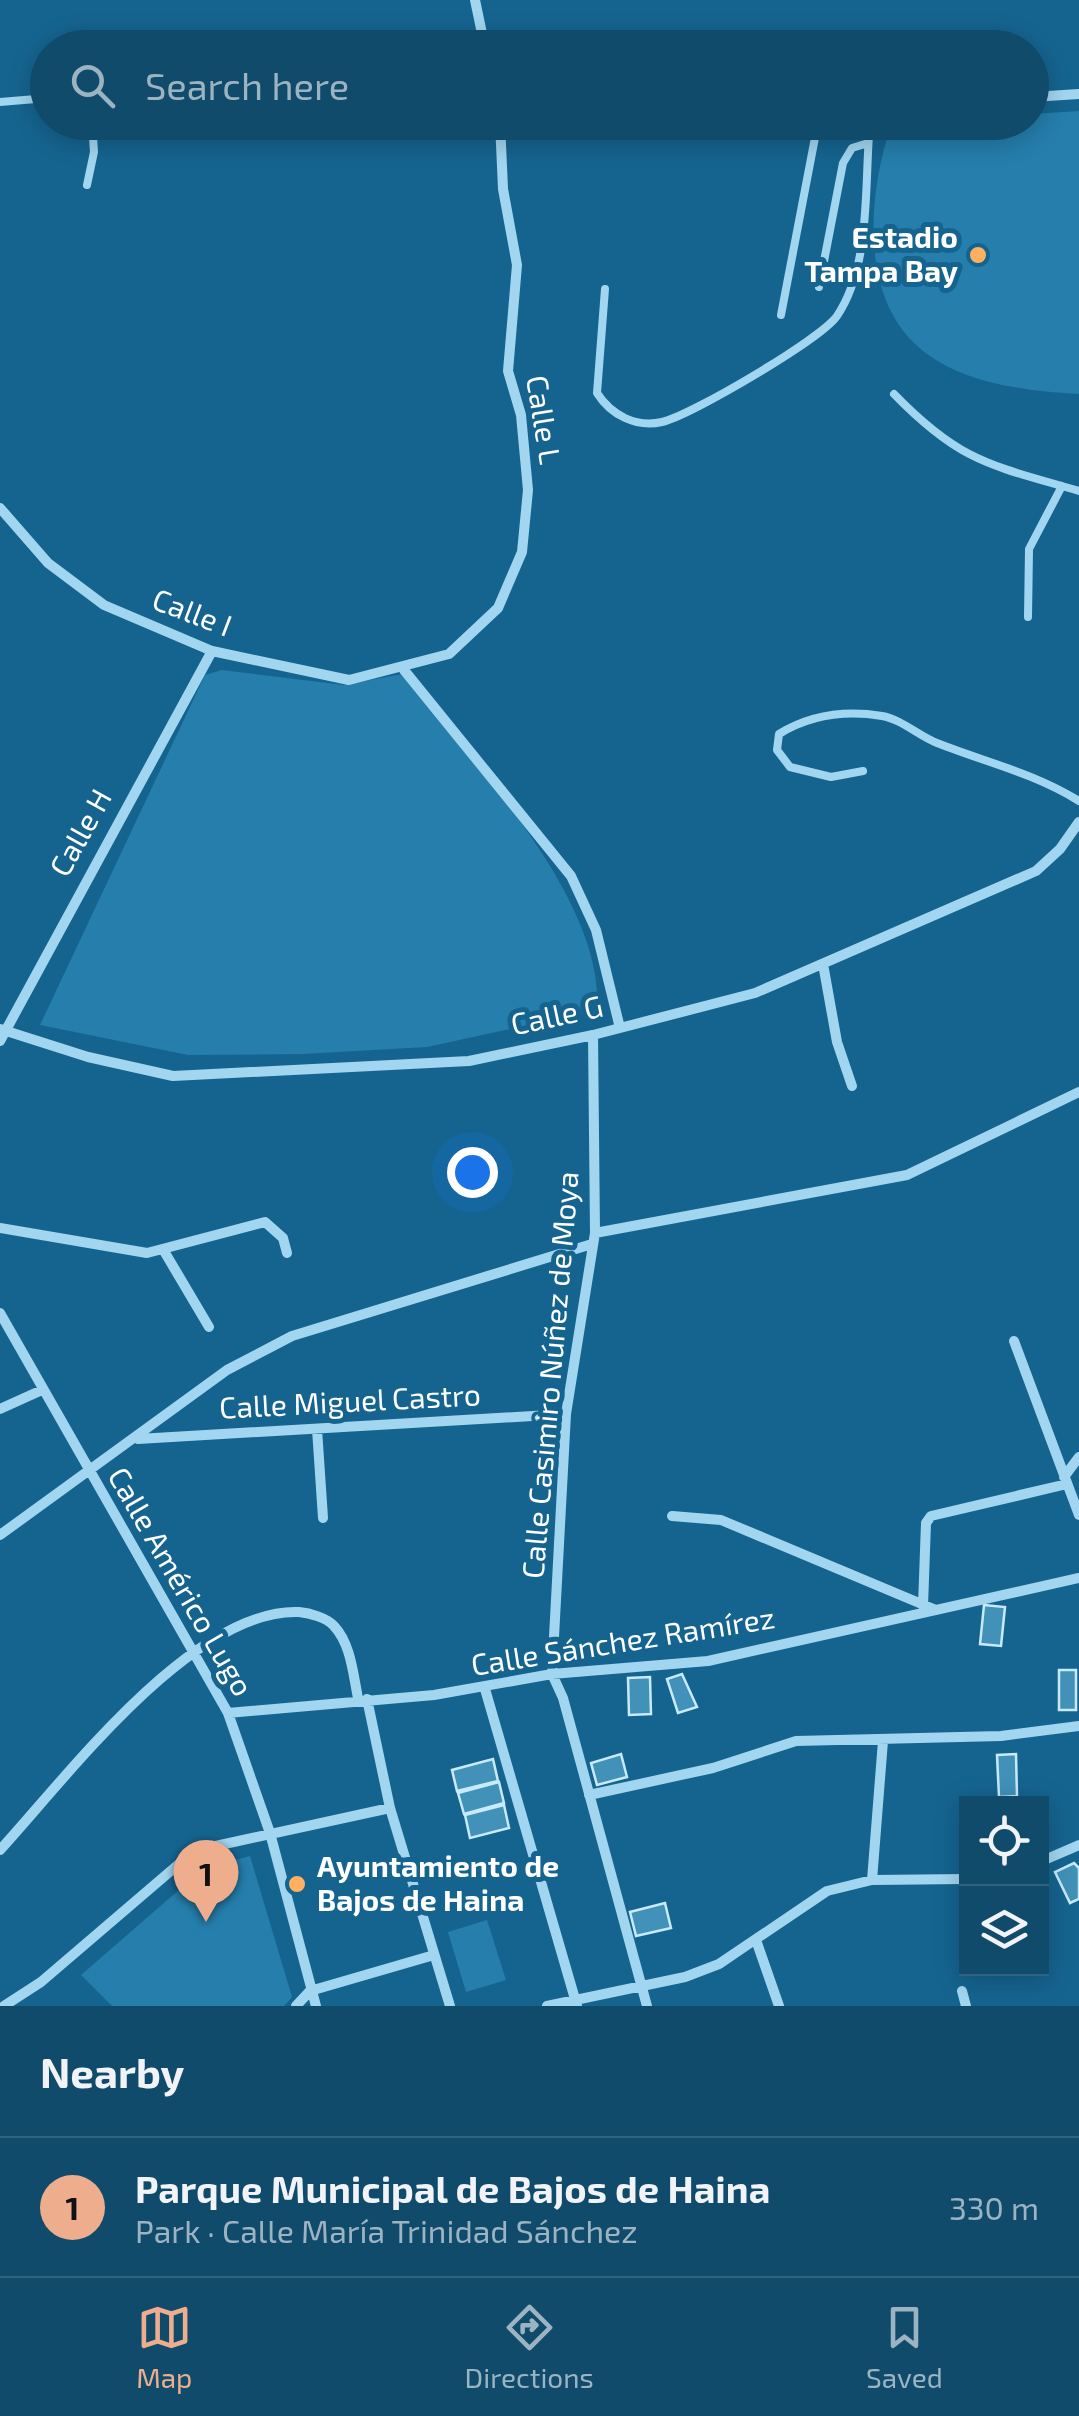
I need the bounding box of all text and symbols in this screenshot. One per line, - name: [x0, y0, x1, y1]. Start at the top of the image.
- search box: [30, 30, 1049, 140]
- icon: search: [65, 58, 120, 113]
- text: Search here: [145, 62, 349, 108]
- place label: Estadio Tampa Bay: [804, 218, 958, 289]
- marker: Estadio Tampa Bay: [967, 244, 989, 266]
- street label: Calle L: [520, 373, 570, 467]
- street label: Calle I: [148, 580, 237, 643]
- street label: Calle H: [41, 782, 118, 882]
- street label: Calle G: [507, 987, 606, 1041]
- your location: [447, 1147, 498, 1198]
- street label: Calle Casimiro Núñez de Moya: [513, 1170, 585, 1580]
- street label: Calle Miguel Castro: [218, 1375, 481, 1425]
- street label: Calle Américo Lugo: [102, 1460, 262, 1702]
- street label: Calle Sánchez Ramírez: [468, 1598, 777, 1682]
- map controls: [959, 1796, 1049, 1976]
- button: locate: [959, 1796, 1049, 1886]
- pin: 1: [174, 1840, 238, 1922]
- place label: Ayuntamiento de Bajos de Haina: [317, 1847, 559, 1917]
- marker: Ayuntamiento de Bajos de Haina: [286, 1873, 308, 1895]
- button: layers: [959, 1886, 1049, 1976]
- text: Nearby: [40, 2046, 184, 2096]
- text: Parque Municipal de Bajos de Haina: [135, 2165, 770, 2211]
- text: 1: [66, 2188, 79, 2226]
- text: 330 m: [949, 2188, 1039, 2226]
- text: Park · Calle María Trinidad Sánchez: [135, 2211, 638, 2249]
- tab: Map: [136, 2300, 192, 2394]
- tab: Directions: [465, 2300, 594, 2394]
- tab: Saved: [866, 2300, 943, 2394]

